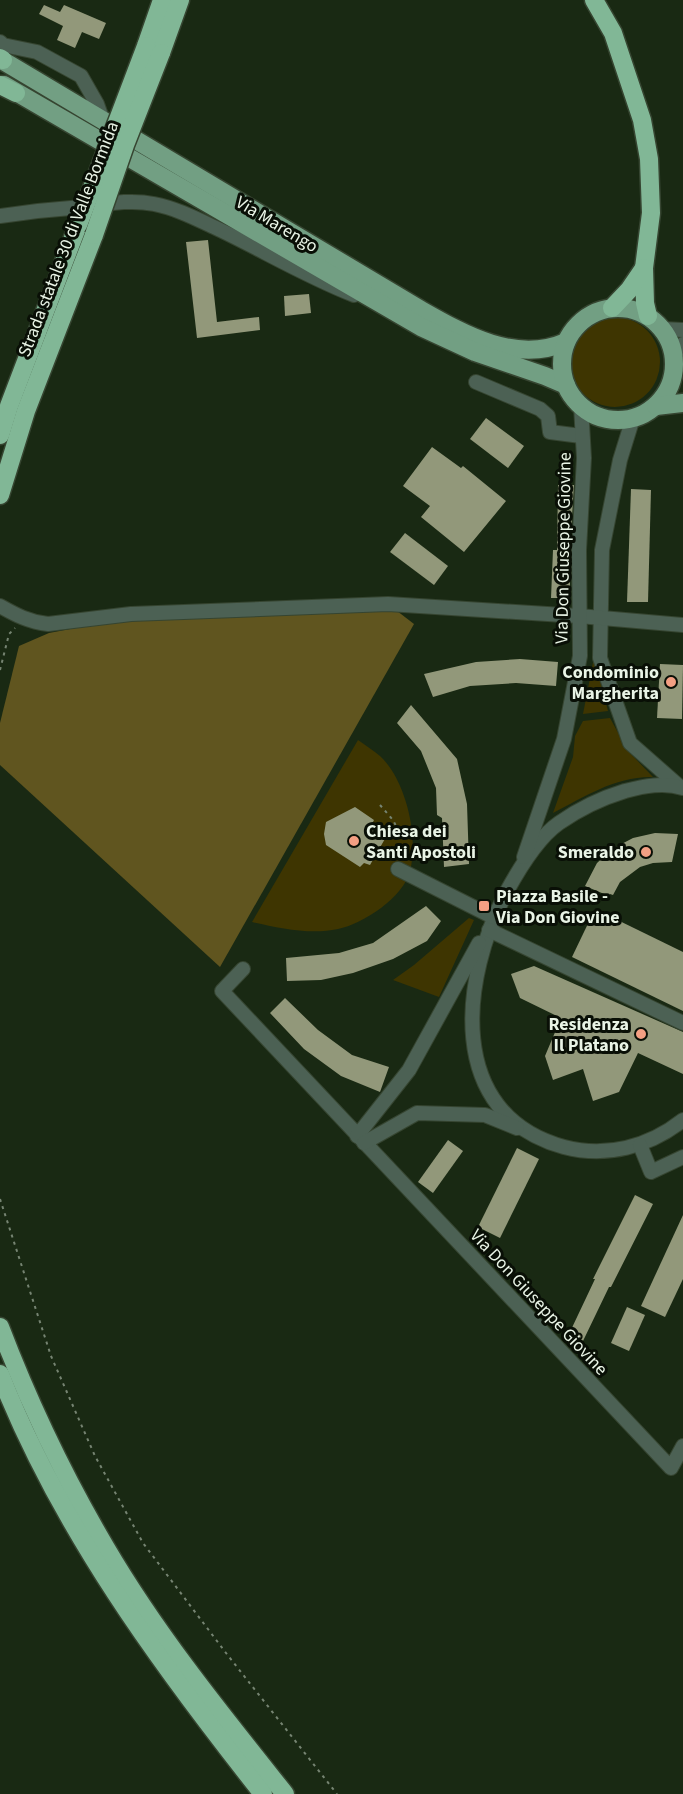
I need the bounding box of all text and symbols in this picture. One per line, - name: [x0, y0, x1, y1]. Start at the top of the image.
- street label: Strada statale 30 di Valle Bormida: [12, 118, 125, 361]
- street label: Via Marengo: [231, 190, 323, 259]
- street label: Via Don Giuseppe Giovine: [549, 452, 578, 644]
- place label: Condominio Margherita: [562, 660, 659, 706]
- marker: Condominio Margherita: [664, 675, 678, 689]
- place label: Chiesa dei Santi Apostoli: [366, 819, 476, 865]
- marker: Chiesa dei Santi Apostoli: [347, 834, 361, 848]
- place label: Smeraldo: [558, 840, 634, 865]
- marker: Smeraldo: [639, 845, 653, 859]
- place label: Piazza Basile - Via Don Giovine: [495, 884, 620, 930]
- marker: Piazza Basile - Via Don Giovine: [477, 899, 491, 913]
- place label: Residenza Il Platano: [548, 1012, 629, 1058]
- marker: Residenza Il Platano: [634, 1027, 648, 1041]
- street label: Via Don Giuseppe Giovine: [464, 1224, 613, 1381]

